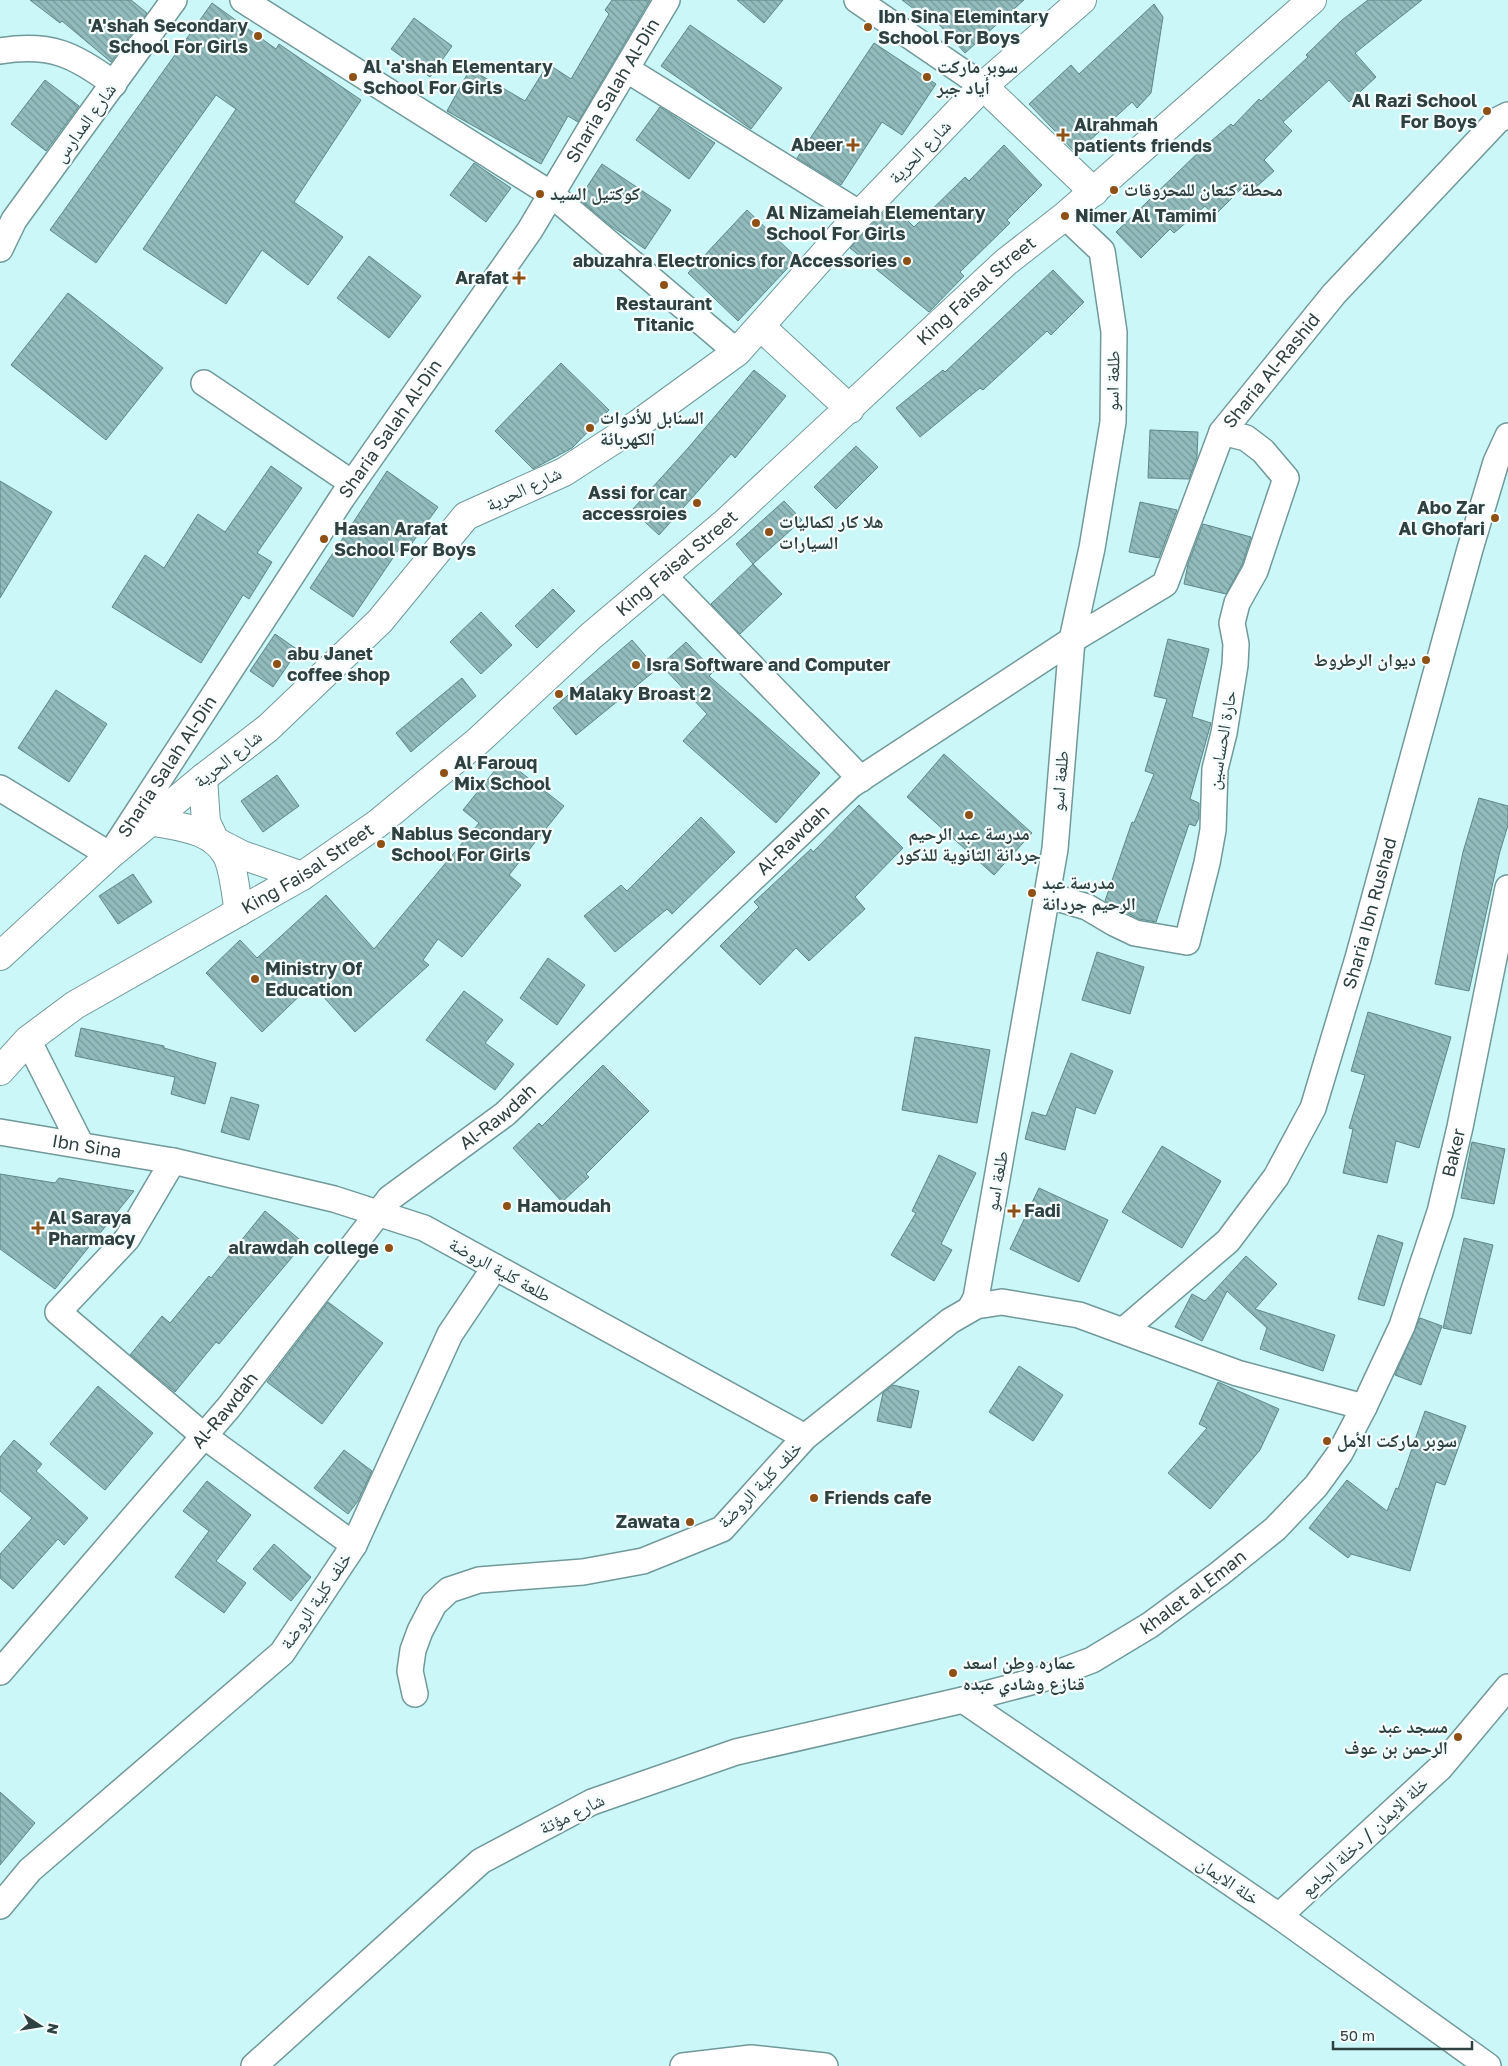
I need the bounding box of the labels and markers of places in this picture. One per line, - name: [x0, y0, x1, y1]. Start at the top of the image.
- place label: Ibn Sina Elemintary School For Boys: [878, 5, 1049, 48]
- place label: 'A'shah Secondary School For Girls: [88, 14, 248, 57]
- marker: Ibn Sina Elemintary School For Boys: [862, 21, 874, 33]
- marker: 'A'shah Secondary School For Girls: [252, 30, 264, 42]
- place label: Al 'a'shah Elementary School For Girls: [363, 55, 553, 98]
- place label: سوبر ماركت أياد جبر: [936, 55, 1018, 99]
- marker: Al 'a'shah Elementary School For Girls: [347, 71, 359, 83]
- marker: سوبر ماركت أياد جبر: [921, 71, 933, 83]
- place label: Al Razi School For Boys: [1352, 89, 1477, 132]
- marker: Al Razi School For Boys: [1481, 105, 1493, 117]
- place label: Alrahmah patients friends: [1074, 113, 1212, 156]
- marker: Alrahmah patients friends: [1056, 128, 1070, 142]
- place label: Abeer: [791, 133, 843, 155]
- marker: Abeer: [847, 139, 859, 151]
- place label: محطة كنعان للمحروقات: [1124, 178, 1283, 201]
- place label: كوكتيل السيد: [550, 182, 640, 205]
- marker: محطة كنعان للمحروقات: [1108, 184, 1120, 196]
- marker: كوكتيل السيد: [534, 188, 546, 200]
- place label: Al Nizameiah Elementary School For Girls: [766, 201, 986, 244]
- place label: Nimer Al Tamimi: [1075, 204, 1217, 226]
- marker: Nimer Al Tamimi: [1059, 210, 1071, 222]
- marker: Al Nizameiah Elementary School For Girls: [750, 217, 762, 229]
- place label: abuzahra Electronics for Accessories: [573, 249, 897, 271]
- marker: abuzahra Electronics for Accessories: [901, 255, 913, 267]
- place label: Arafat: [455, 266, 509, 288]
- marker: Arafat: [513, 272, 525, 284]
- marker: Restaurant Titanic: [658, 279, 670, 291]
- place label: Restaurant Titanic: [616, 292, 712, 335]
- place label: السنابل للأدوات الكهربائة: [600, 406, 704, 450]
- marker: السنابل للأدوات الكهربائة: [584, 422, 596, 434]
- place label: Assi for car accessroies: [582, 481, 687, 524]
- place label: Abo Zar Al Ghofari: [1398, 496, 1485, 539]
- marker: Assi for car accessroies: [691, 497, 703, 509]
- place label: هلا كار لكماليات السيارات: [779, 510, 884, 553]
- marker: Abo Zar Al Ghofari: [1489, 512, 1501, 524]
- place label: Hasan Arafat School For Boys: [334, 517, 476, 560]
- marker: هلا كار لكماليات السيارات: [763, 526, 775, 538]
- marker: Hasan Arafat School For Boys: [318, 533, 330, 545]
- place label: abu Janet coffee shop: [287, 642, 390, 685]
- place label: ديوان الرطروط: [1314, 648, 1416, 671]
- place label: Isra Software and Computer: [646, 653, 891, 675]
- marker: ديوان الرطروط: [1420, 654, 1432, 666]
- marker: abu Janet coffee shop: [271, 658, 283, 670]
- marker: Isra Software and Computer: [630, 659, 642, 671]
- place label: Malaky Broast 2: [569, 682, 711, 704]
- marker: Malaky Broast 2: [553, 688, 565, 700]
- place label: Al Farouq Mix School: [454, 751, 551, 794]
- marker: Al Farouq Mix School: [438, 767, 450, 779]
- marker: مدرسة عبد الرحيم جردانة الثانوية للذكور: [963, 809, 975, 821]
- place label: Nablus Secondary School For Girls: [391, 822, 552, 865]
- place label: مدرسة عبد الرحيم جردانة الثانوية للذكور: [896, 822, 1041, 865]
- marker: Nablus Secondary School For Girls: [375, 838, 387, 850]
- place label: مدرسة عبد الرحيم جردانة: [1042, 871, 1136, 916]
- marker: مدرسة عبد الرحيم جردانة: [1026, 887, 1038, 899]
- place label: Ministry Of Education: [265, 957, 363, 1000]
- marker: Ministry Of Education: [249, 973, 261, 985]
- place label: Hamoudah: [517, 1194, 611, 1216]
- place label: Fadi: [1024, 1199, 1061, 1221]
- marker: Hamoudah: [501, 1200, 513, 1212]
- marker: Fadi: [1008, 1205, 1020, 1217]
- place label: Al Saraya Pharmacy: [48, 1206, 136, 1249]
- marker: Al Saraya Pharmacy: [32, 1222, 44, 1234]
- place label: alrawdah college: [228, 1236, 379, 1258]
- marker: alrawdah college: [383, 1242, 395, 1254]
- place label: سوبر ماركت الأمل: [1337, 1429, 1457, 1452]
- marker: سوبر ماركت الأمل: [1321, 1435, 1333, 1447]
- place label: Friends cafe: [824, 1486, 932, 1508]
- marker: Friends cafe: [808, 1492, 820, 1504]
- place label: Zawata: [616, 1510, 680, 1532]
- marker: Zawata: [684, 1516, 696, 1528]
- place label: عماره وطن اسعد قنازع وشادي عبده: [963, 1651, 1085, 1698]
- marker: عماره وطن اسعد قنازع وشادي عبده: [947, 1667, 959, 1679]
- place label: مسجد عبد الرحمن بن عوف: [1344, 1715, 1448, 1759]
- marker: مسجد عبد الرحمن بن عوف: [1452, 1731, 1464, 1743]

